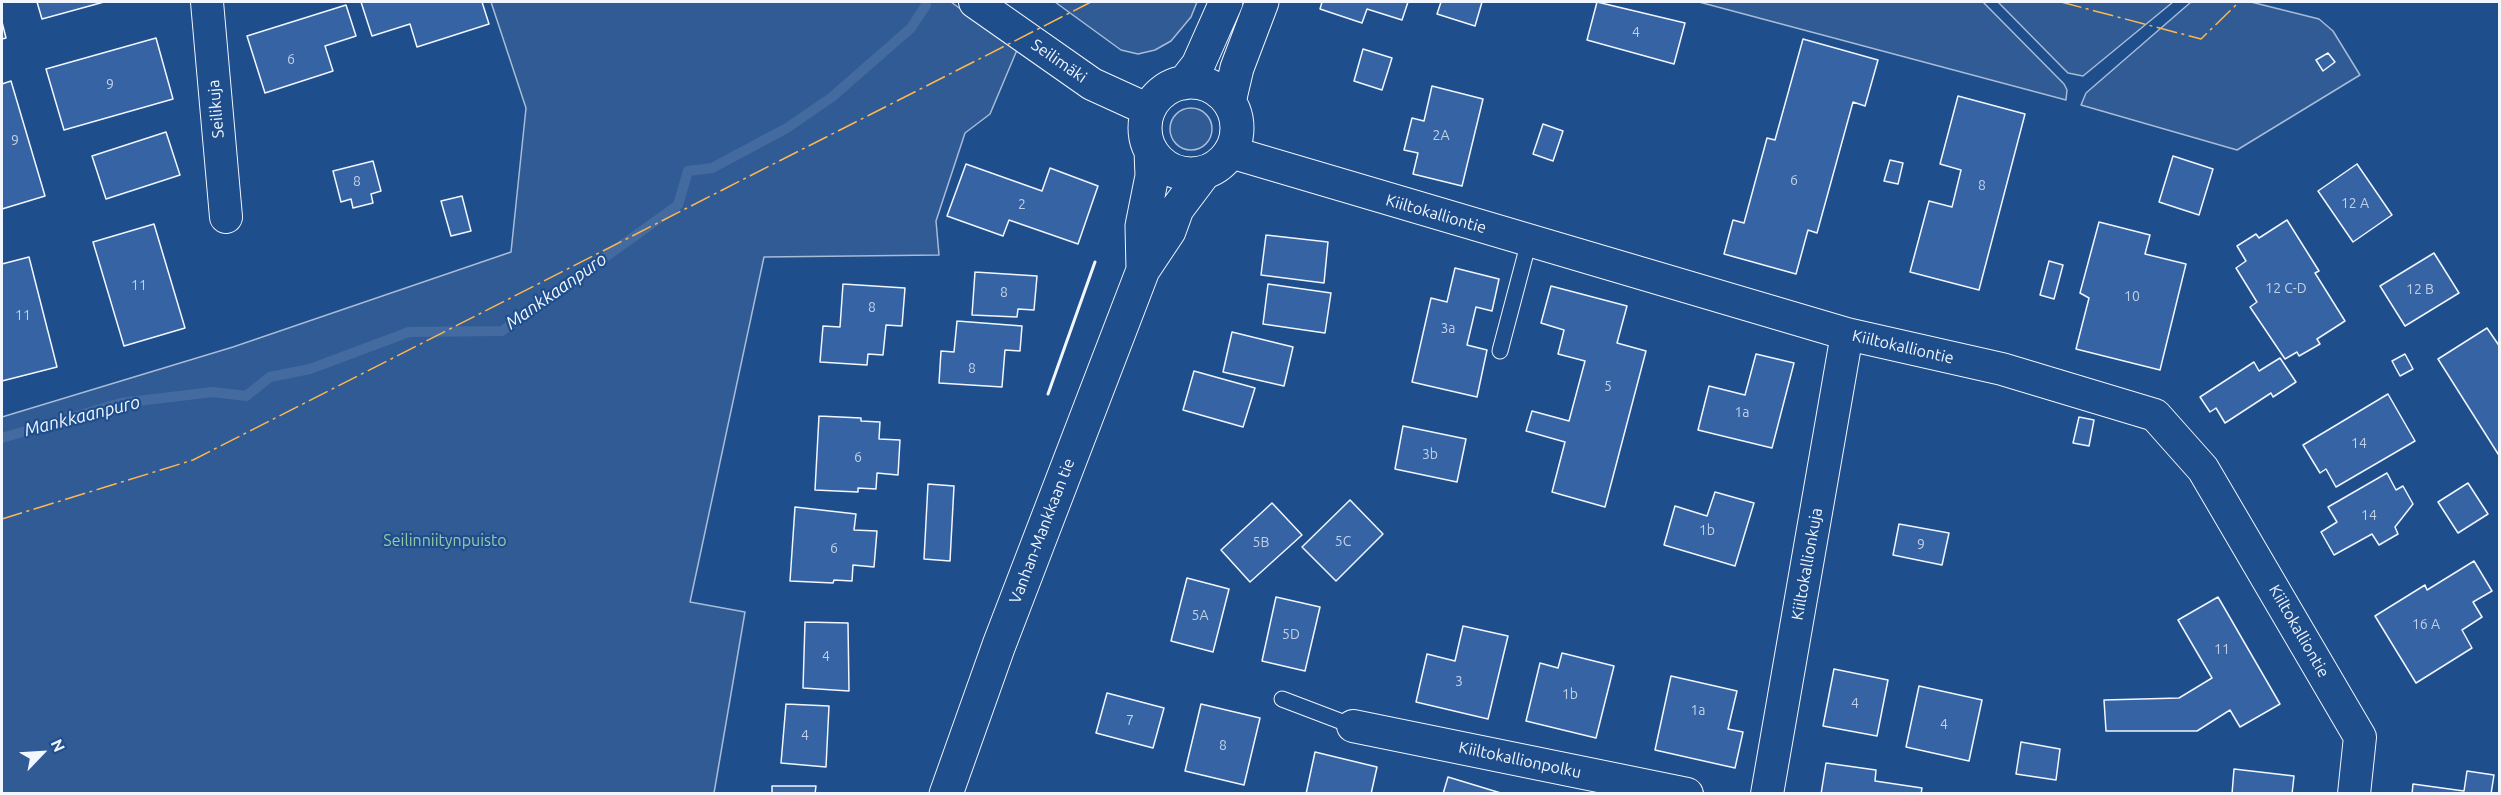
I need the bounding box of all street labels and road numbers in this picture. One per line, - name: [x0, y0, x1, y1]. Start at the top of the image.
- street label: Seilimäki: [1028, 35, 1090, 87]
- street label: Seilikuja: [204, 79, 228, 139]
- street label: Kiiltokalliontie: [1384, 190, 1488, 238]
- street label: Kiiltokalliontie: [1850, 326, 1956, 368]
- street label: Vanhan-Mankkaan tie: [1005, 456, 1079, 606]
- street label: Kiiltokallionkuja: [1788, 506, 1826, 622]
- street label: Kiiltokalliontie: [2265, 581, 2333, 681]
- street label: Kiiltokallionpolku: [1457, 738, 1583, 782]

